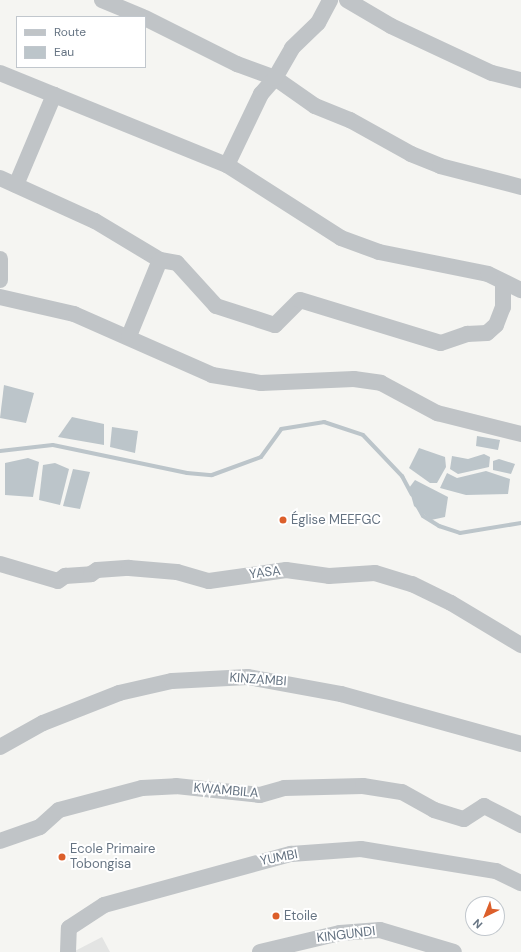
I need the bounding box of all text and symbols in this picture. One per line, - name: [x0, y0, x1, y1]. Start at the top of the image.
- legend: [16, 16, 146, 68]
- text: Route: [54, 24, 86, 40]
- text: Eau: [54, 44, 74, 60]
- place label: Église MEEFGC: [291, 512, 381, 528]
- marker: Église MEEFGC: [278, 515, 288, 525]
- street label: YASA: [248, 563, 282, 583]
- street label: KINZAMBI: [229, 670, 287, 690]
- street label: KWAMBILA: [193, 780, 259, 802]
- place label: Ecole Primaire Tobongisa: [70, 842, 155, 873]
- street label: YUMBI: [259, 847, 299, 869]
- marker: Ecole Primaire Tobongisa: [57, 852, 67, 862]
- north arrow: [465, 896, 505, 936]
- place label: Etoile: [284, 908, 317, 924]
- marker: Etoile: [271, 911, 281, 921]
- text: N: [470, 916, 485, 932]
- street label: KINGUNDI: [316, 924, 376, 946]

